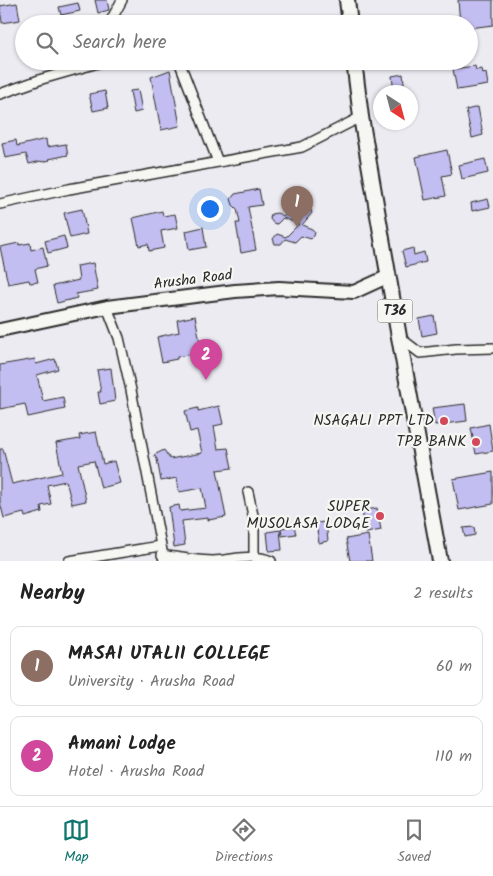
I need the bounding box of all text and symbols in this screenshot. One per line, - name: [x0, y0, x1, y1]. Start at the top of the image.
- search box: [15, 15, 478, 70]
- text: Search here: [73, 28, 167, 58]
- icon: search: [33, 29, 61, 57]
- north arrow: [373, 85, 418, 130]
- pin: 1: [281, 186, 313, 227]
- your location: [197, 196, 223, 222]
- street label: Arusha Road: [152, 263, 234, 297]
- road number: T36: [378, 300, 412, 322]
- pin: 2: [190, 339, 222, 380]
- place label: NSAGALI PPT LTD: [313, 409, 434, 433]
- marker: NSAGALI PPT LTD: [438, 415, 450, 427]
- place label: TPB BANK: [397, 430, 466, 454]
- marker: TPB BANK: [470, 436, 482, 448]
- place label: SUPER MUSOLASA LODGE: [247, 495, 371, 536]
- marker: SUPER MUSOLASA LODGE: [374, 510, 386, 522]
- text: Nearby: [20, 577, 85, 610]
- text: 2 results: [413, 581, 473, 606]
- text: MASAI UTALII COLLEGE: [68, 639, 270, 669]
- text: 1: [35, 654, 39, 679]
- text: 60 m: [436, 654, 472, 679]
- text: University · Arusha Road: [68, 669, 234, 694]
- text: Amani Lodge: [68, 729, 176, 759]
- text: 2: [32, 744, 42, 769]
- text: 110 m: [435, 744, 472, 769]
- text: Hotel · Arusha Road: [68, 759, 204, 784]
- tab: Map: [62, 816, 90, 868]
- tab: Directions: [215, 816, 273, 868]
- tab: Saved: [397, 816, 431, 868]

